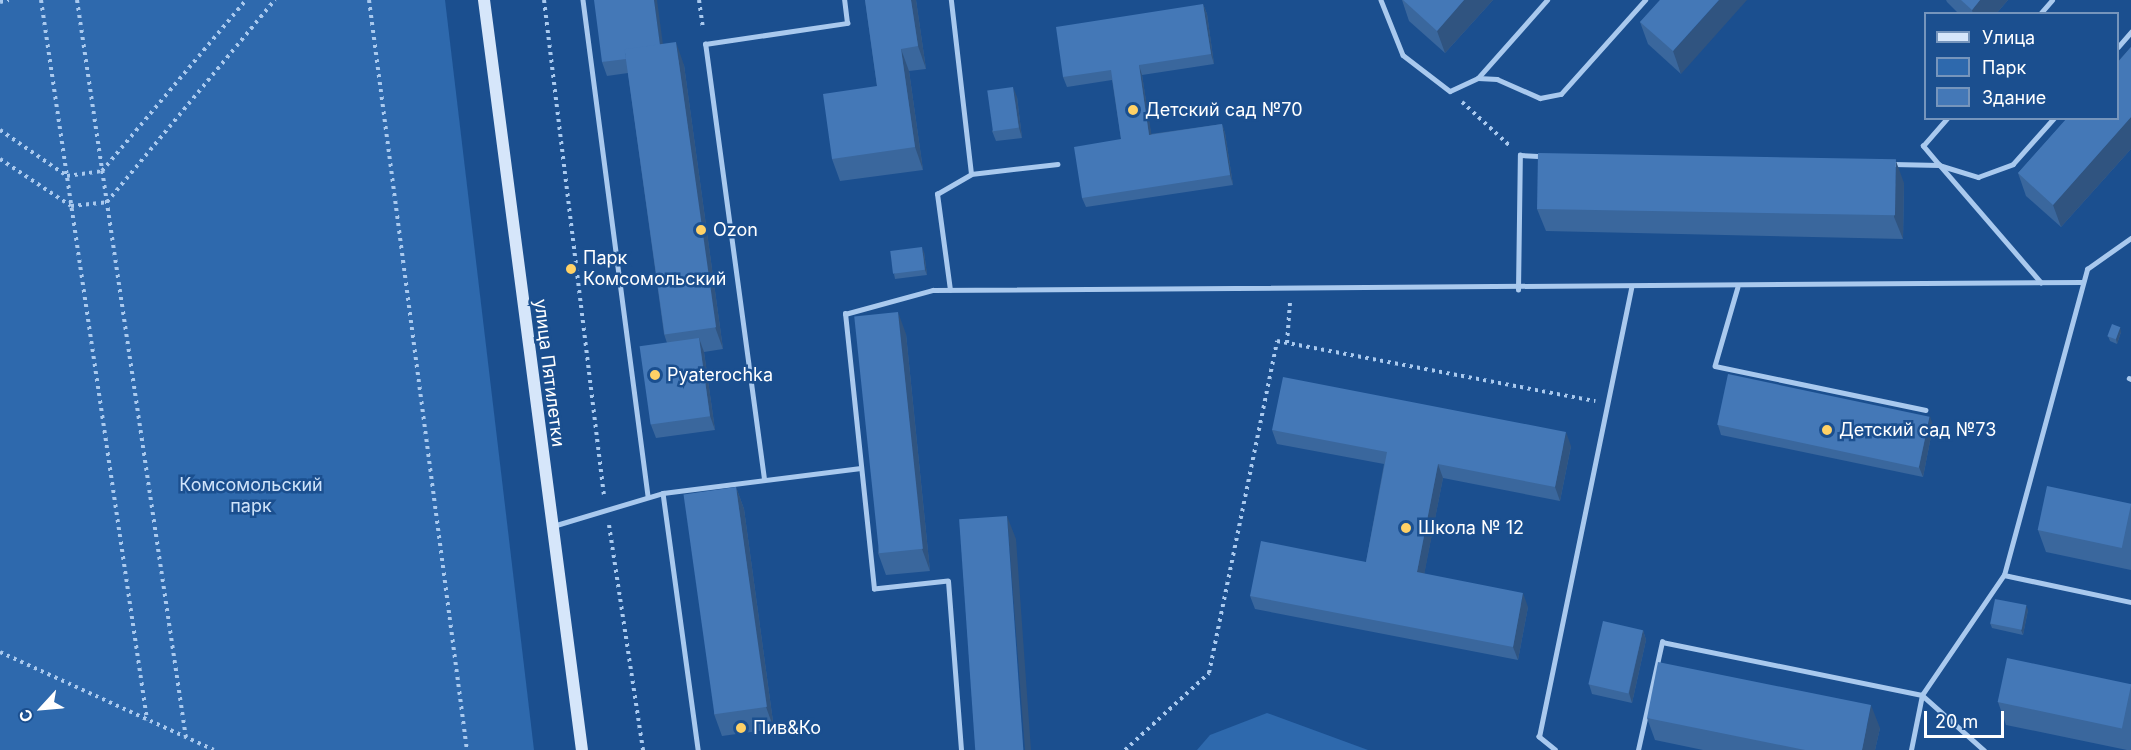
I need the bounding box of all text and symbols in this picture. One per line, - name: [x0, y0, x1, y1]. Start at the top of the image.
- legend: [1924, 12, 2119, 120]
- text: Улица: [1982, 27, 2035, 48]
- text: Парк: [1982, 57, 2026, 78]
- text: Здание: [1982, 87, 2046, 108]
- place label: Детский сад №70: [1145, 99, 1303, 121]
- marker: Детский сад №70: [1126, 103, 1140, 117]
- place label: Ozon: [713, 219, 758, 241]
- marker: Ozon: [694, 223, 708, 237]
- place label: Парк Комсомольский: [583, 248, 726, 290]
- marker: Парк Комсомольский: [564, 262, 578, 276]
- street label: улица Пятилетки: [529, 298, 569, 448]
- place label: Pyaterochka: [667, 364, 773, 386]
- marker: Pyaterochka: [648, 368, 662, 382]
- place label: Детский сад №73: [1839, 419, 1996, 441]
- marker: Детский сад №73: [1820, 423, 1834, 437]
- park label: Комсомольский парк: [179, 475, 323, 518]
- place label: Школа № 12: [1418, 517, 1524, 539]
- marker: Школа № 12: [1399, 521, 1413, 535]
- north arrow: [12, 678, 72, 738]
- scale bar: [1927, 699, 2006, 737]
- text: С: [14, 706, 37, 726]
- text: 20 m: [1935, 711, 1978, 732]
- place label: Пив&Ко: [753, 717, 821, 739]
- marker: Пив&Ко: [734, 721, 748, 735]

